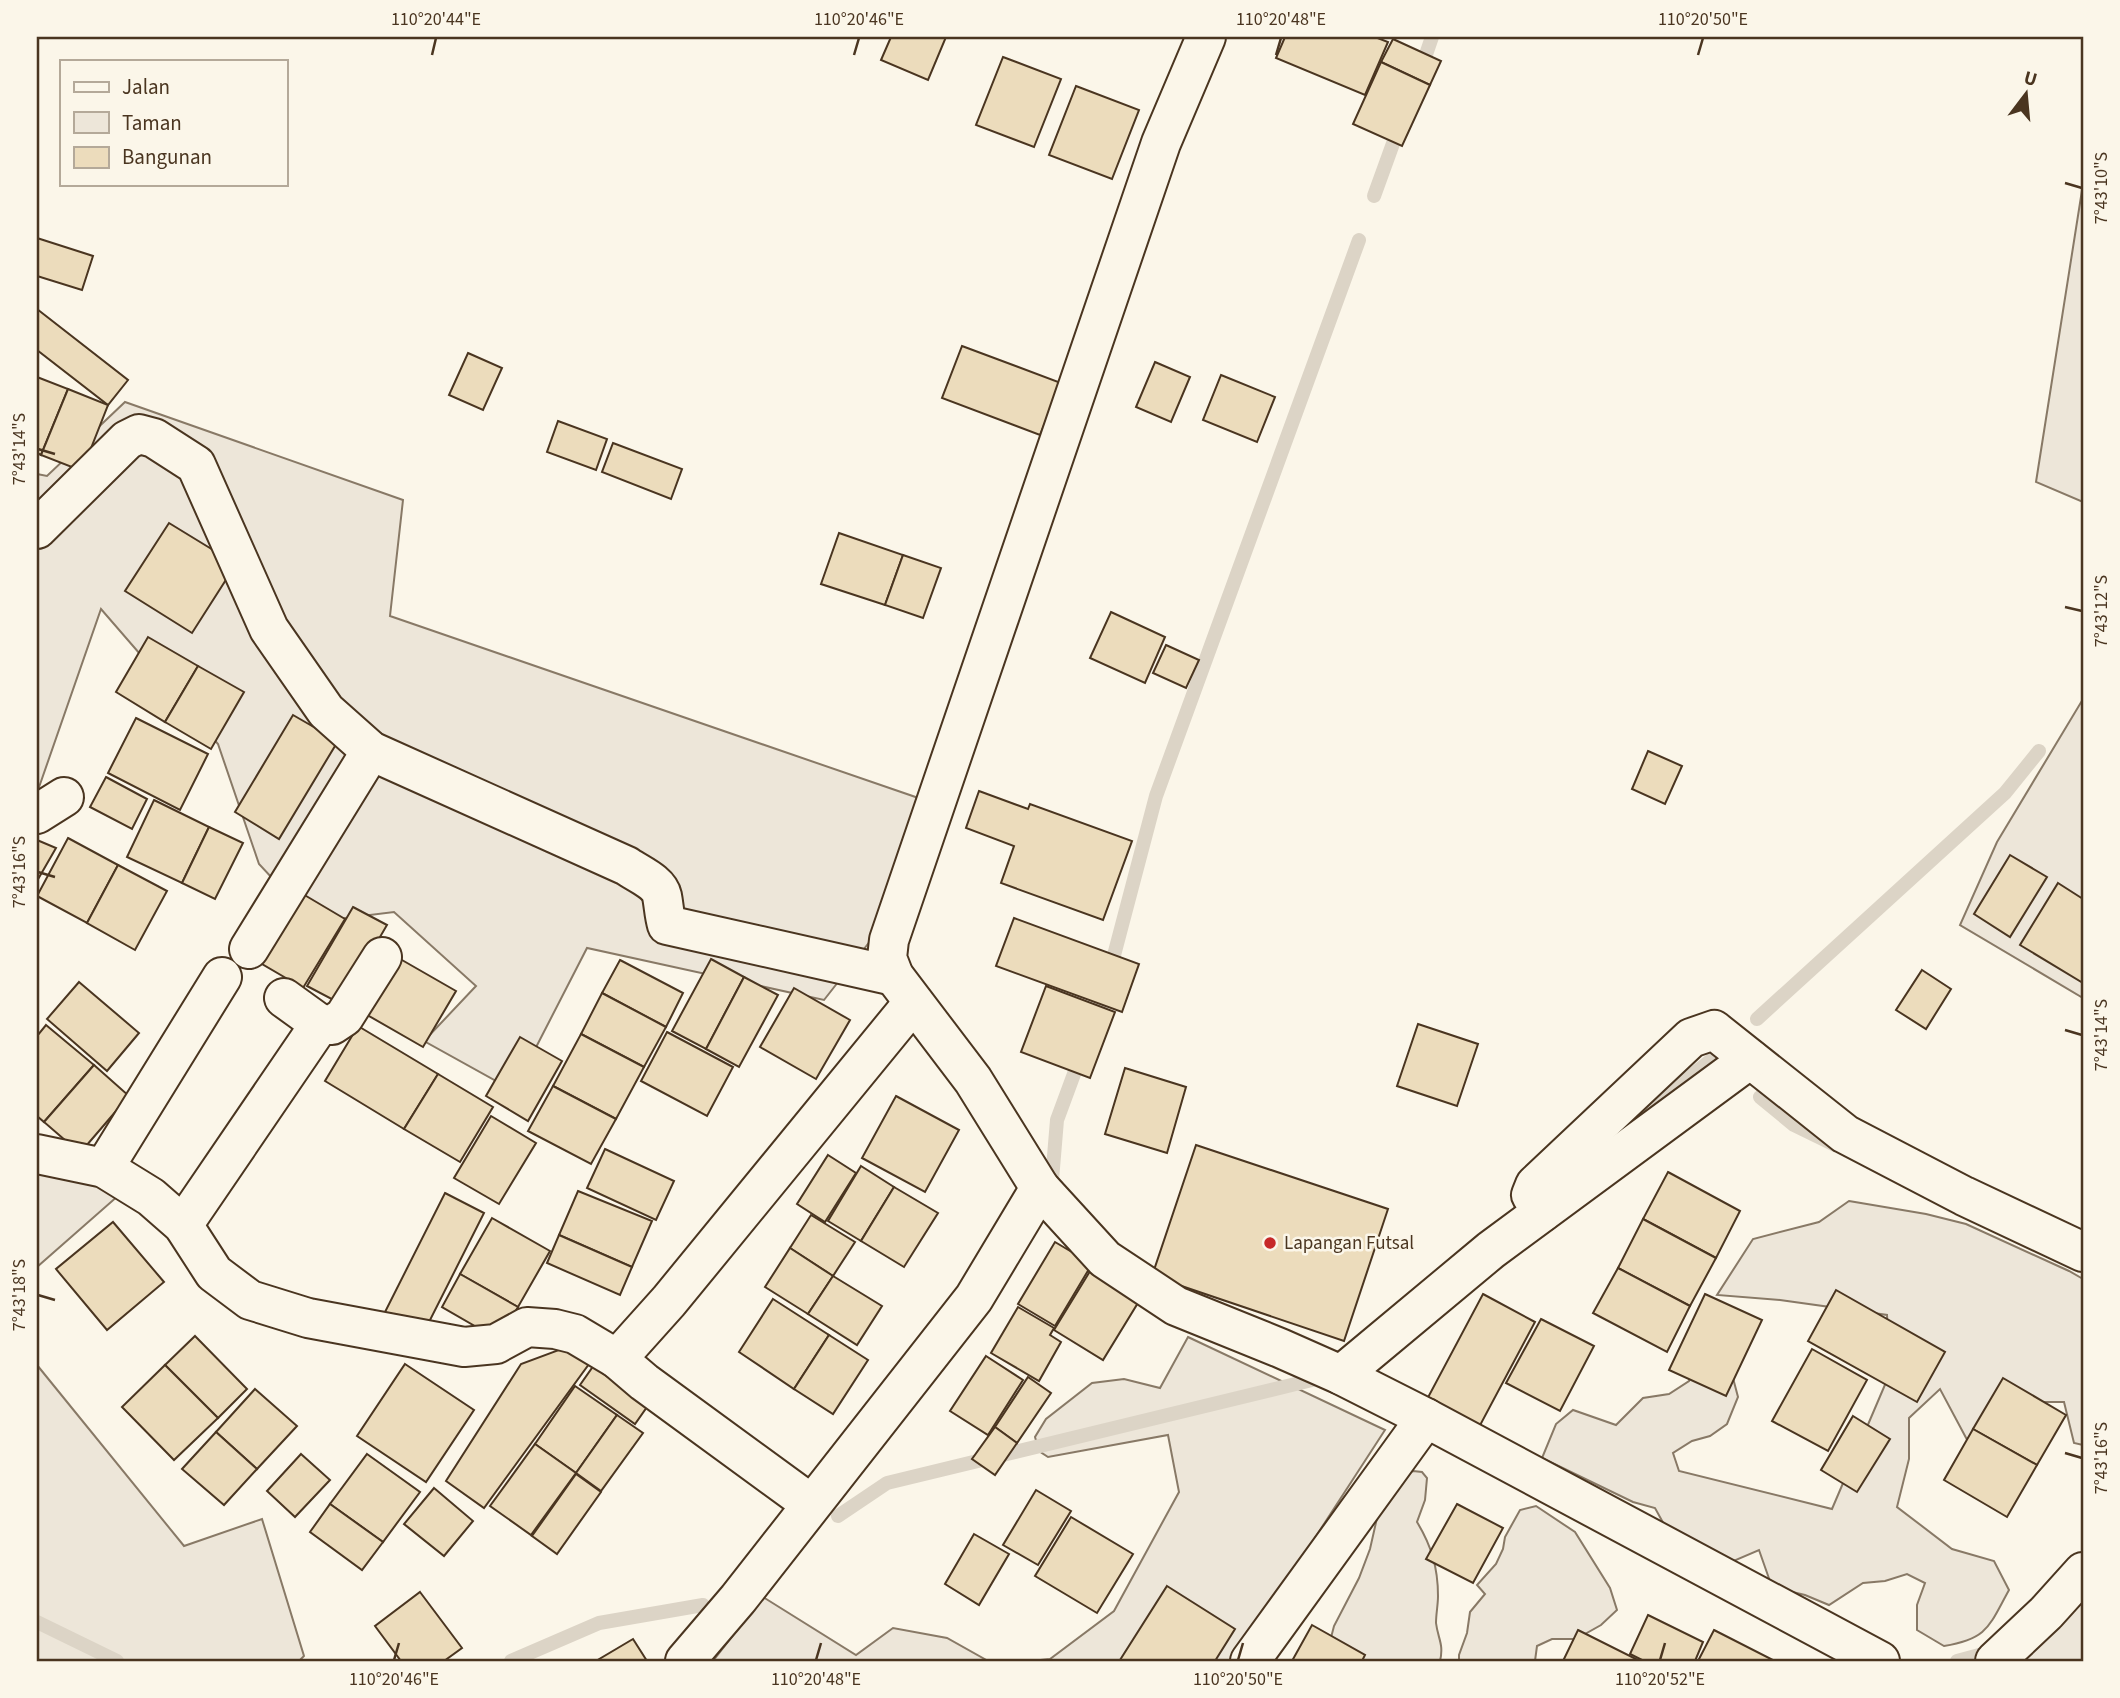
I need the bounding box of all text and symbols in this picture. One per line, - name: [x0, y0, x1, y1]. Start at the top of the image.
- text: 110°20'44"E: [391, 7, 481, 32]
- text: 110°20'46"E: [814, 7, 904, 32]
- text: 110°20'48"E: [1236, 7, 1326, 32]
- text: 110°20'50"E: [1658, 7, 1748, 32]
- legend: [60, 60, 287, 186]
- north arrow: [1990, 60, 2060, 130]
- text: U: [2020, 64, 2040, 94]
- text: Jalan: [122, 72, 170, 102]
- text: Taman: [122, 108, 182, 138]
- text: Bangunan: [122, 142, 212, 172]
- text: 7°43'10"S: [2089, 152, 2114, 224]
- text: 7°43'14"S: [7, 413, 32, 485]
- text: 7°43'12"S: [2089, 575, 2114, 647]
- text: 7°43'16"S: [7, 836, 32, 908]
- text: 7°43'14"S: [2089, 999, 2114, 1071]
- place label: Lapangan Futsal: [1284, 1230, 1414, 1257]
- marker: Lapangan Futsal: [1262, 1235, 1278, 1251]
- text: 7°43'18"S: [7, 1259, 32, 1331]
- text: 7°43'16"S: [2089, 1422, 2114, 1494]
- text: 110°20'46"E: [349, 1667, 439, 1692]
- text: 110°20'48"E: [771, 1667, 861, 1692]
- text: 110°20'50"E: [1193, 1667, 1283, 1692]
- text: 110°20'52"E: [1615, 1667, 1705, 1692]

